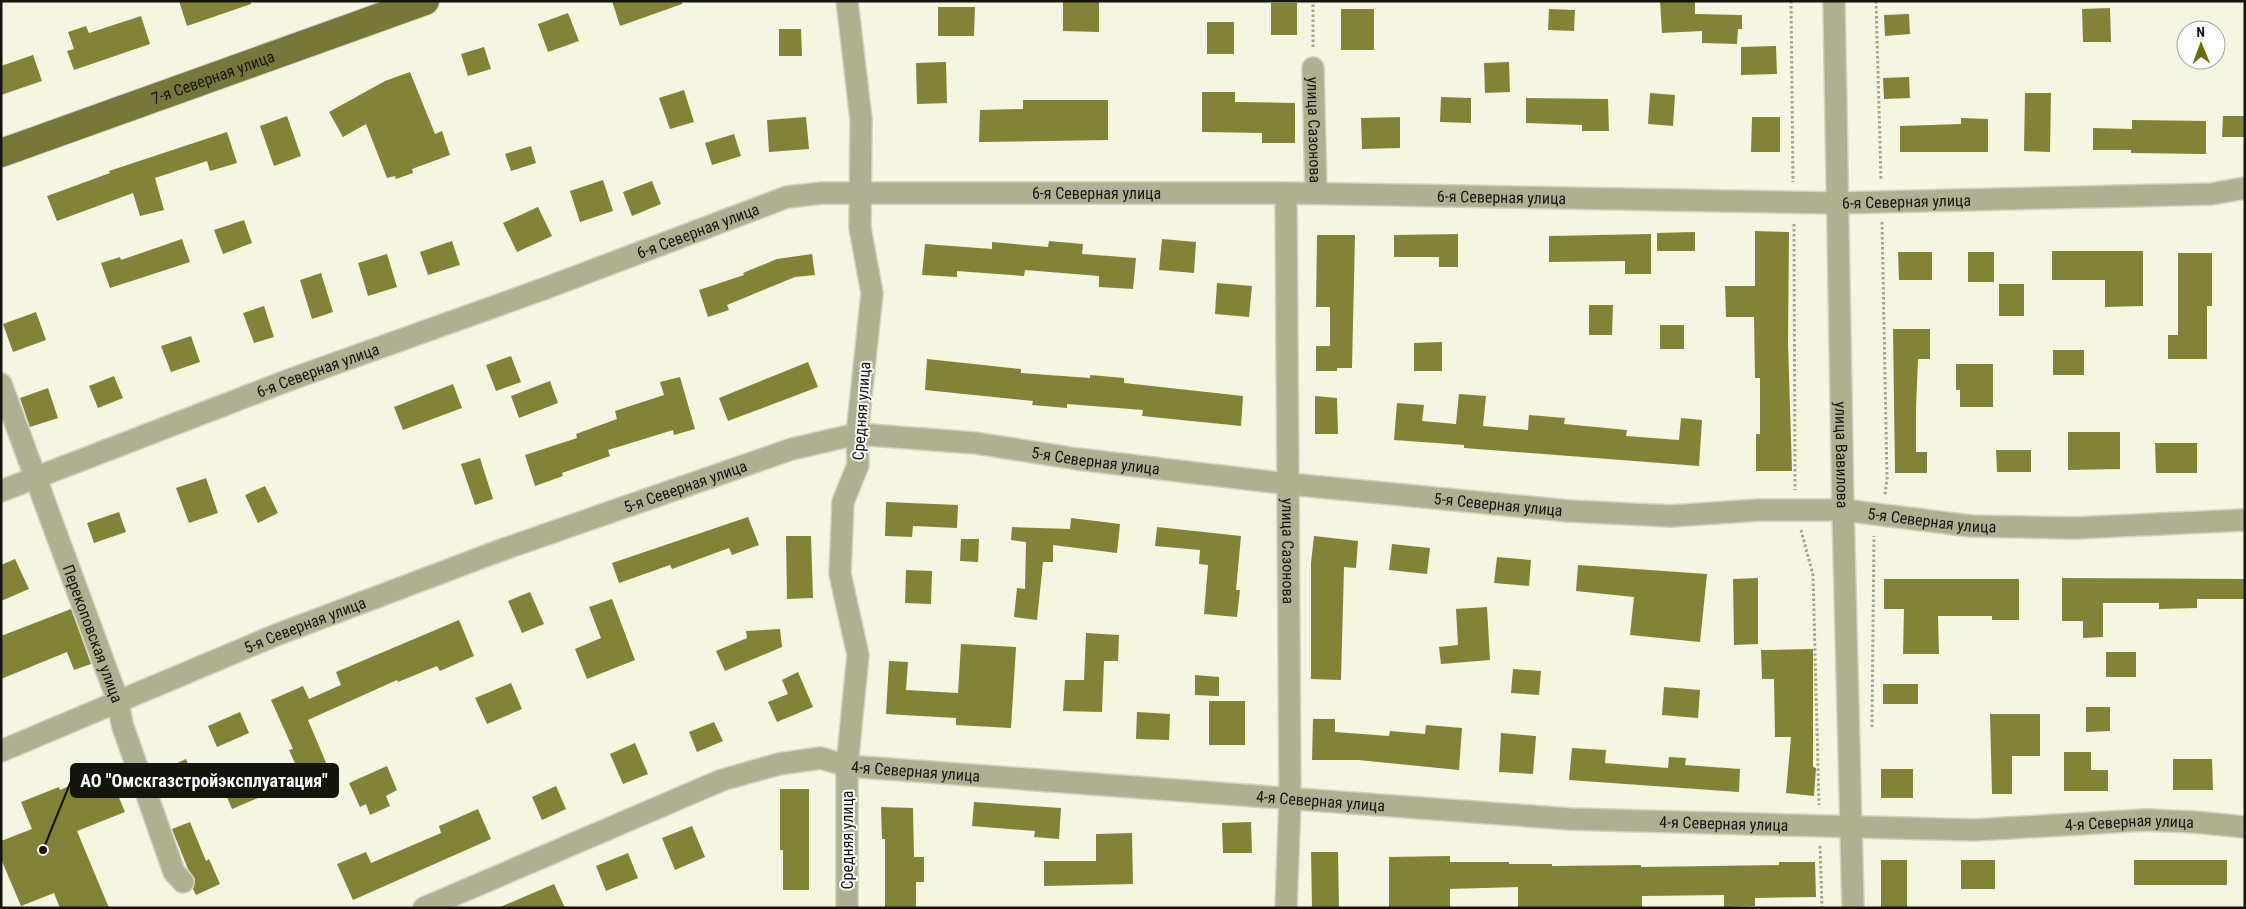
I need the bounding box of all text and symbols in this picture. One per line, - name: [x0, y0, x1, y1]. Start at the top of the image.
- north arrow: [2176, 20, 2226, 70]
- text: N: [2196, 24, 2205, 40]
- street label: 7-я Северная улица: [149, 47, 277, 108]
- street label: улица Сазонова: [1303, 77, 1325, 183]
- street label: 6-я Северная улица: [1032, 184, 1161, 203]
- street label: 6-я Северная улица: [1437, 187, 1566, 208]
- street label: 6-я Северная улица: [1842, 191, 1971, 213]
- street label: 6-я Северная улица: [634, 199, 762, 263]
- street label: 6-я Северная улица: [254, 340, 382, 402]
- street label: Средняя улица: [849, 361, 874, 461]
- street label: улица Вавилова: [1831, 401, 1852, 509]
- street label: 5-я Северная улица: [1030, 443, 1161, 479]
- street label: 5-я Северная улица: [621, 456, 750, 517]
- street label: 5-я Северная улица: [1433, 489, 1563, 520]
- street label: улица Сазонова: [1278, 498, 1298, 604]
- street label: 5-я Северная улица: [1867, 504, 1996, 536]
- street label: Перекоповская улица: [59, 562, 127, 705]
- street label: 5-я Северная улица: [241, 593, 369, 657]
- street label: 4-я Северная улица: [850, 757, 981, 786]
- callout: АО "Омскгазстройэксплуатация": [71, 764, 338, 797]
- text: АО "Омскгазстройэксплуатация": [80, 770, 328, 791]
- street label: 4-я Северная улица: [1255, 787, 1386, 815]
- street label: Средняя улица: [838, 791, 857, 890]
- street label: 4-я Северная улица: [2064, 811, 2194, 835]
- street label: 4-я Северная улица: [1659, 812, 1789, 835]

